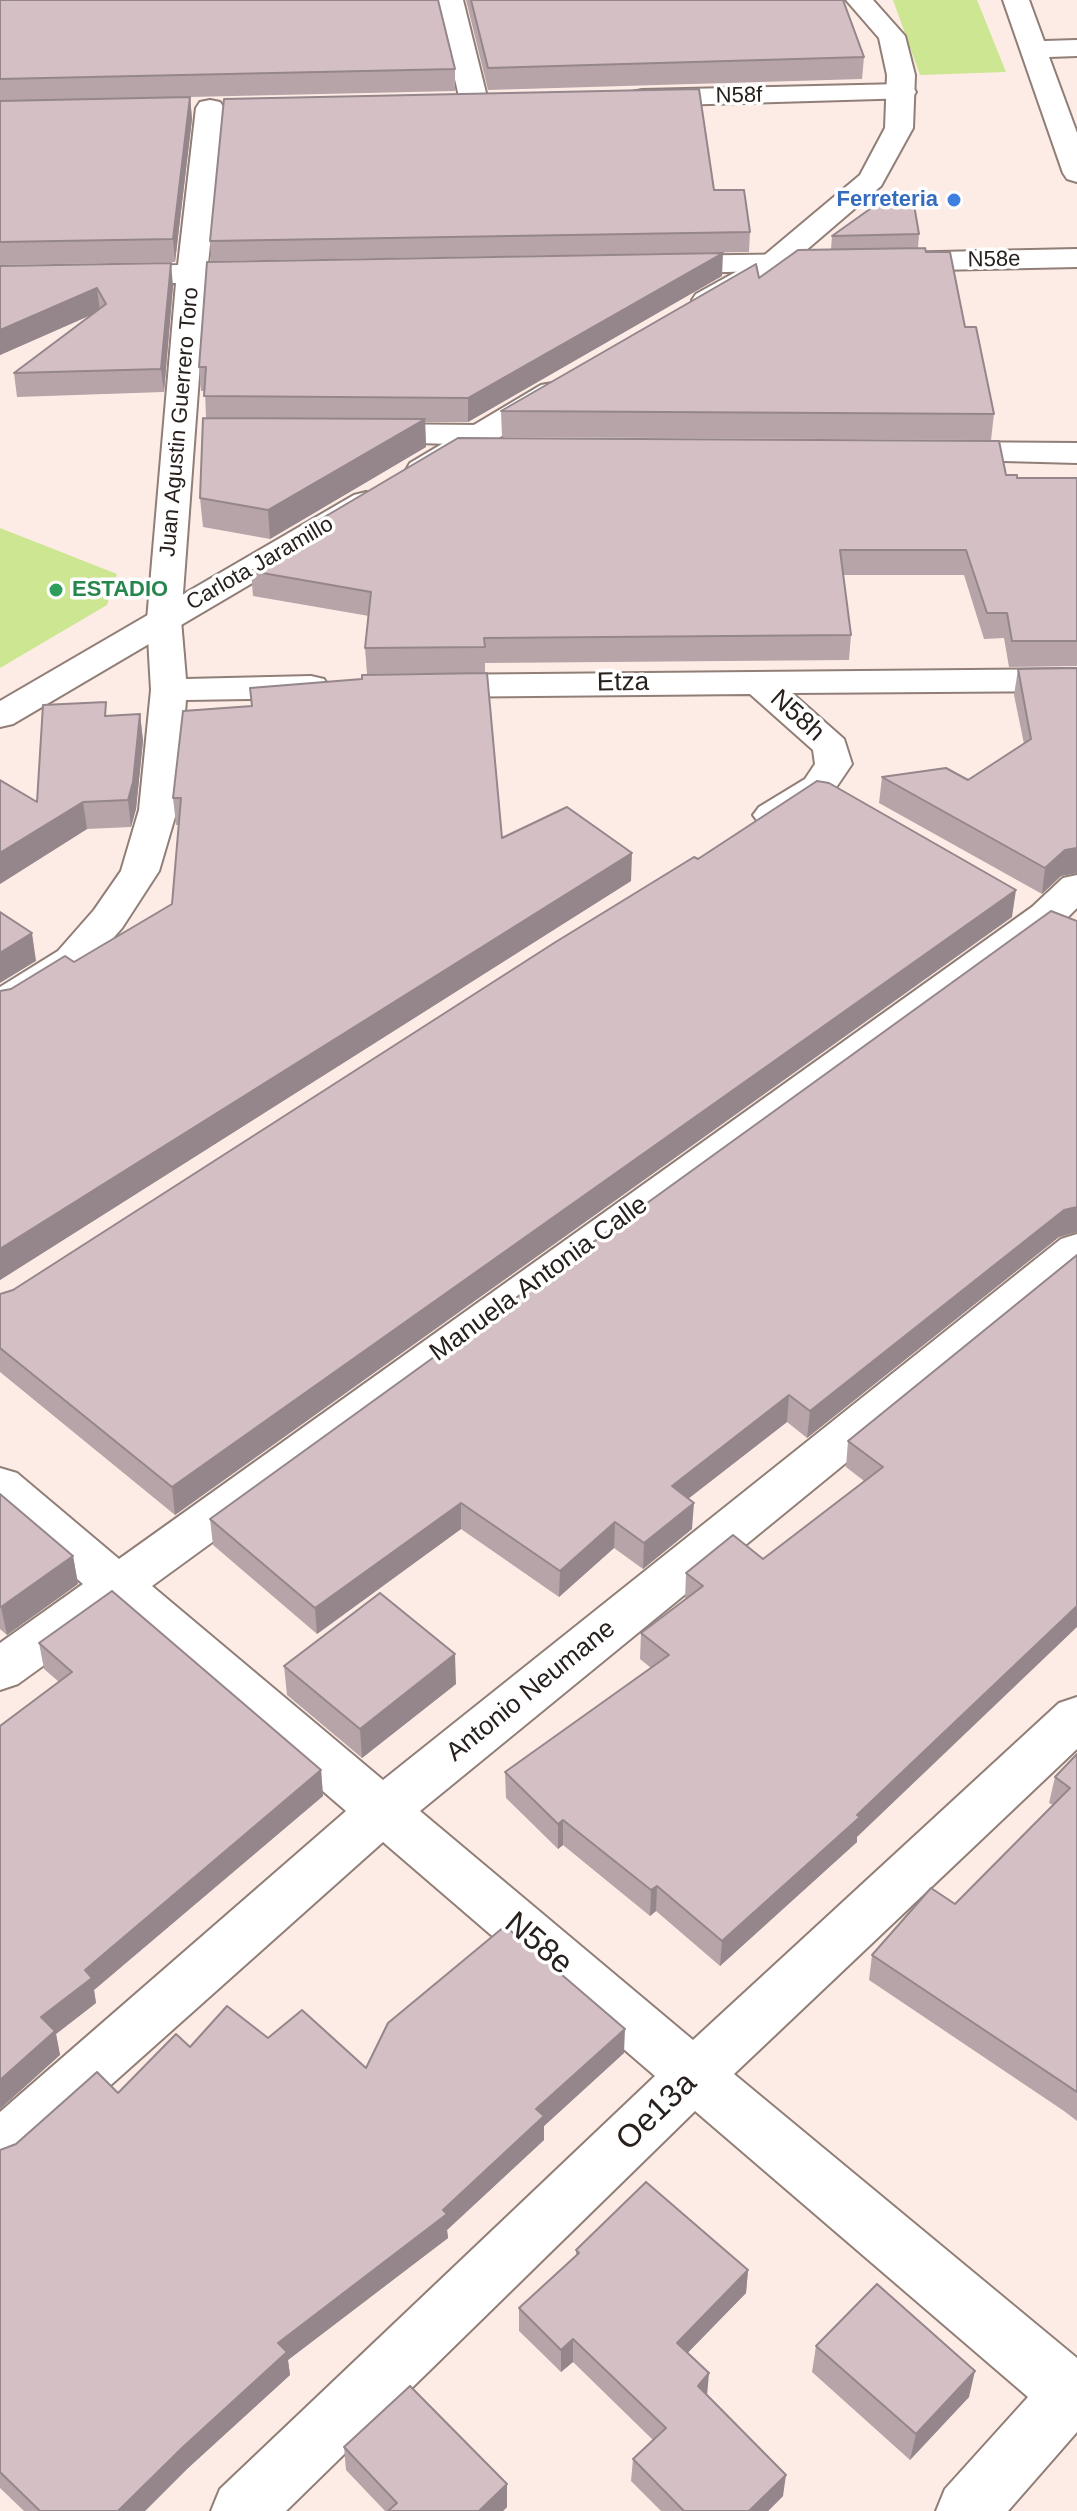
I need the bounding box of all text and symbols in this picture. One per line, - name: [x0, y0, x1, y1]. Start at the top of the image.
- street label: N58f: [716, 82, 762, 110]
- place label: Ferreteria: [836, 187, 938, 213]
- marker: Ferreteria: [945, 191, 963, 209]
- street label: N58e: [967, 246, 1021, 274]
- street label: Juan Agustin Guerrero Toro: [155, 286, 205, 558]
- street label: Carlota Jaramillo: [182, 511, 338, 617]
- place label: ESTADIO: [72, 577, 168, 603]
- marker: ESTADIO: [47, 581, 65, 599]
- street label: Etza: [597, 667, 649, 699]
- street label: N58h: [763, 684, 831, 748]
- street label: Manuela Antonia Calle: [424, 1189, 654, 1369]
- street label: Antonio Neumane: [440, 1613, 622, 1769]
- street label: N58e: [496, 1905, 580, 1983]
- street label: Oe13a: [609, 2065, 705, 2159]

